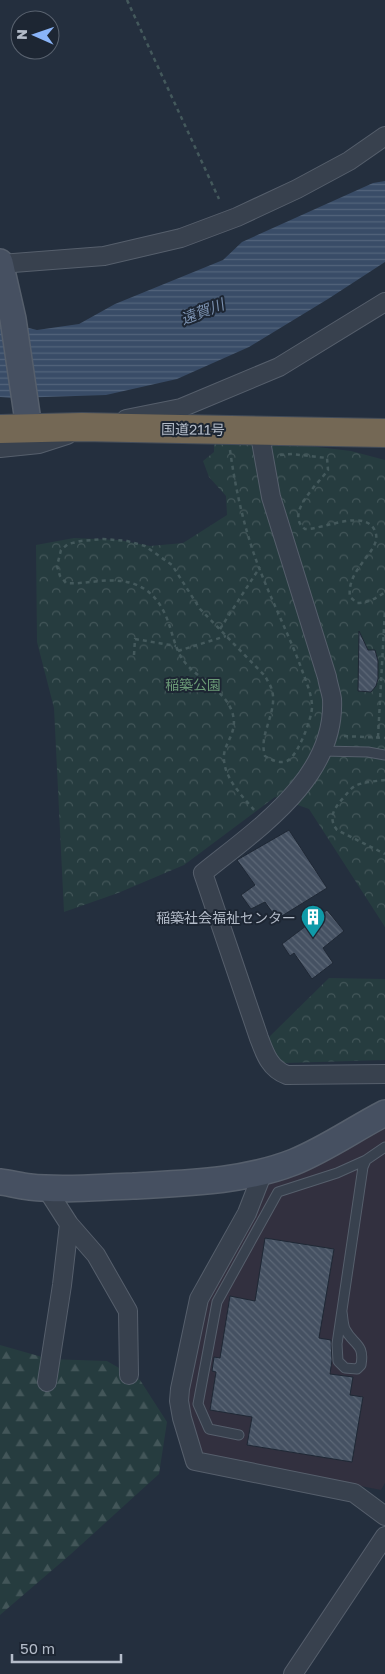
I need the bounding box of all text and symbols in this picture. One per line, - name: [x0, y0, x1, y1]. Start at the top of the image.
- north arrow: [10, 10, 60, 60]
- text: N: [13, 29, 30, 40]
- water label: 遠賀川: [178, 294, 228, 327]
- street label: 国道211号: [161, 420, 225, 438]
- park label: 稲築公園: [165, 676, 221, 693]
- building icon: 稲築社会福祉センター: [300, 904, 326, 938]
- place label: 稲築社会福祉センター: [156, 909, 296, 926]
- scale bar: [12, 1632, 121, 1664]
- text: 50 m: [20, 1639, 55, 1657]

